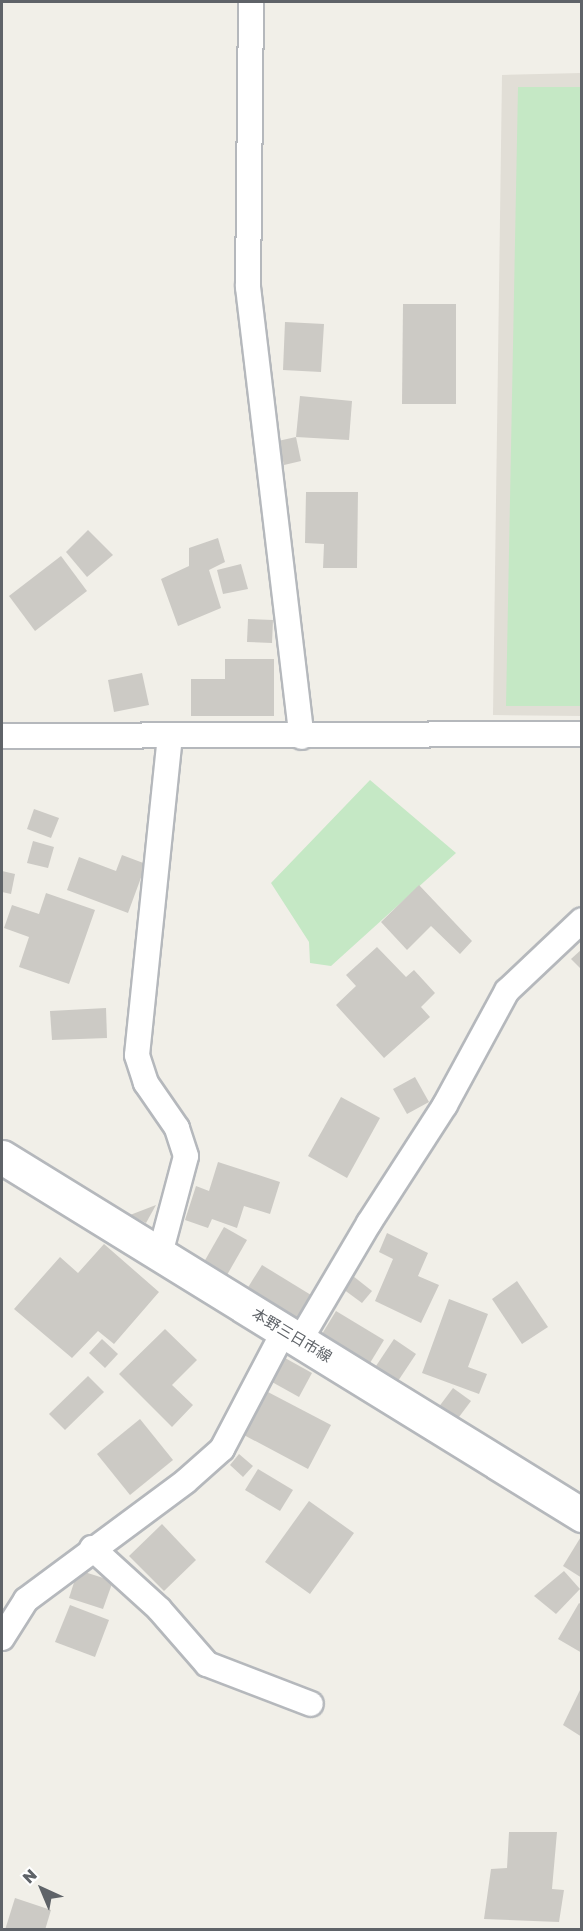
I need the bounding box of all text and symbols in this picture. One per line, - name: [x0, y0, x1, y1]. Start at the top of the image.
- street label: 本野三日市線: [249, 1304, 335, 1366]
- north arrow: [12, 1859, 72, 1919]
- text: N: [18, 1865, 41, 1887]

